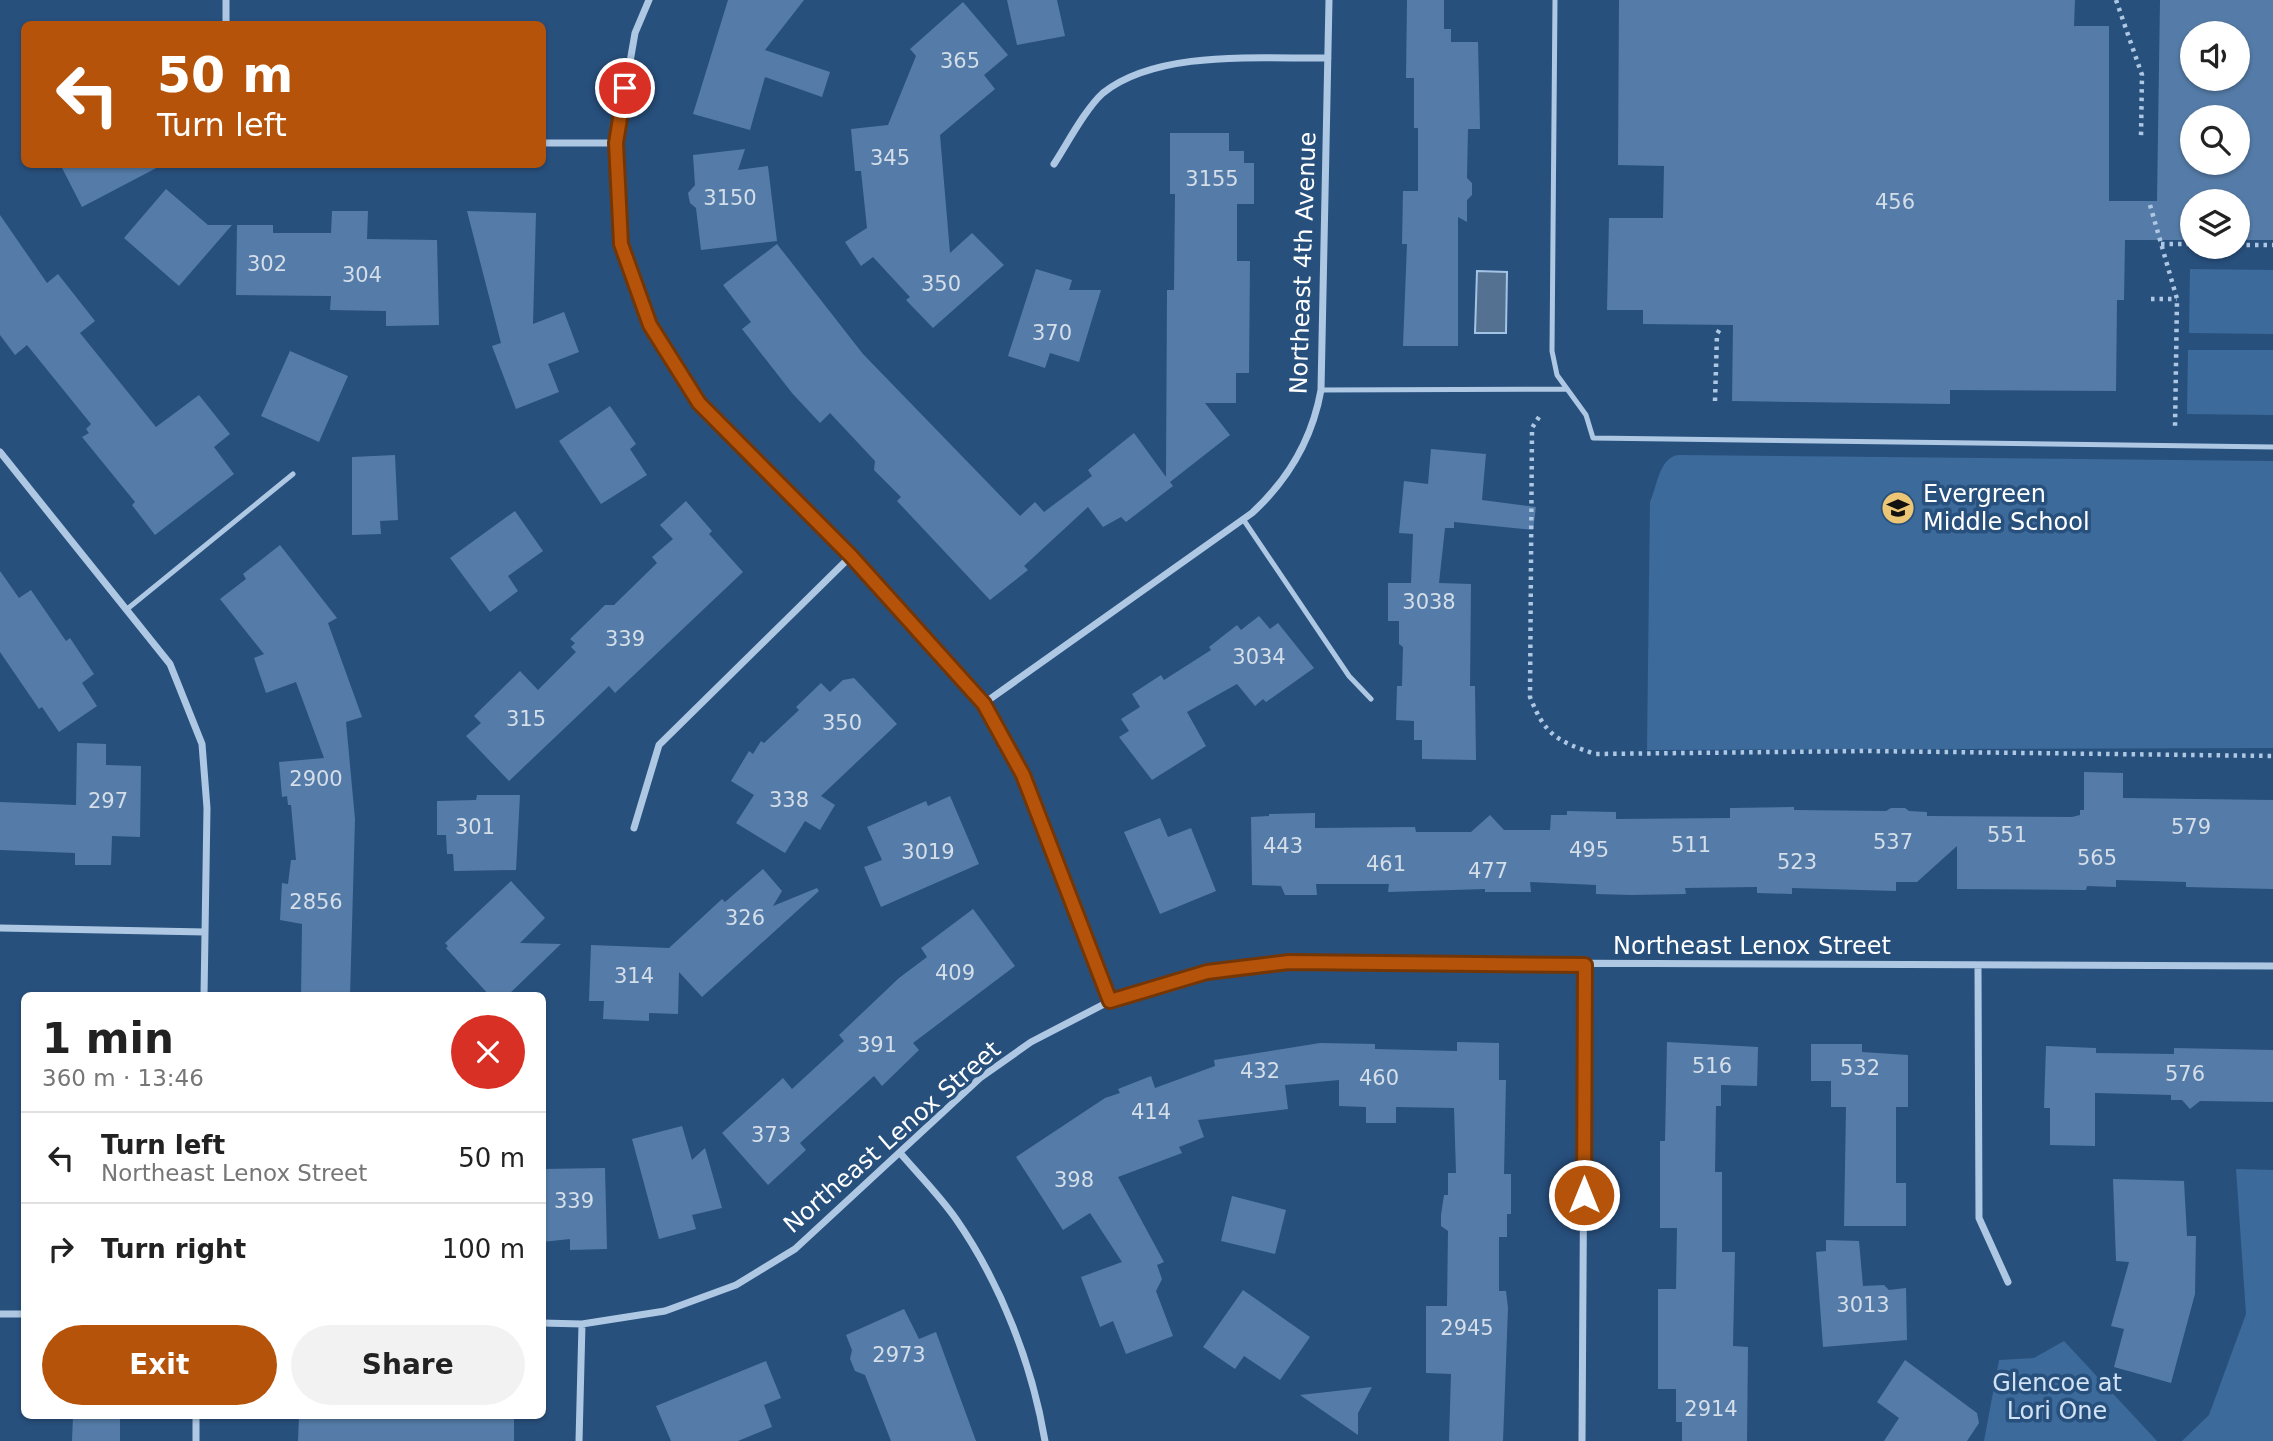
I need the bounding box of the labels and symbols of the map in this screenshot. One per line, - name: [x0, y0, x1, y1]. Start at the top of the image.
- house number: 365: [940, 49, 980, 73]
- pin: [595, 58, 655, 118]
- street label: Northeast 4th Avenue: [1284, 131, 1322, 395]
- house number: 345: [870, 146, 910, 170]
- house number: 3155: [1185, 167, 1239, 191]
- house number: 3150: [703, 186, 757, 210]
- house number: 456: [1875, 190, 1915, 214]
- house number: 302: [247, 252, 287, 276]
- house number: 304: [342, 263, 382, 287]
- house number: 350: [921, 272, 961, 296]
- house number: 370: [1032, 321, 1072, 345]
- place label: Evergreen Middle School: [1923, 480, 2090, 536]
- school or university icon: Evergreen Middle School: [1879, 489, 1917, 527]
- house number: 3038: [1402, 590, 1456, 614]
- house number: 339: [605, 627, 645, 651]
- house number: 3034: [1232, 645, 1286, 669]
- house number: 315: [506, 707, 546, 731]
- house number: 350: [822, 711, 862, 735]
- house number: 2900: [289, 767, 343, 791]
- house number: 338: [769, 788, 809, 812]
- house number: 297: [88, 789, 128, 813]
- house number: 301: [455, 815, 495, 839]
- house number: 579: [2171, 815, 2211, 839]
- house number: 551: [1987, 823, 2027, 847]
- house number: 537: [1873, 830, 1913, 854]
- house number: 511: [1671, 833, 1711, 857]
- house number: 443: [1263, 834, 1303, 858]
- house number: 495: [1569, 838, 1609, 862]
- house number: 3019: [901, 840, 955, 864]
- house number: 565: [2077, 846, 2117, 870]
- house number: 523: [1777, 850, 1817, 874]
- house number: 461: [1366, 852, 1406, 876]
- house number: 477: [1468, 859, 1508, 883]
- house number: 2856: [289, 890, 343, 914]
- house number: 326: [725, 906, 765, 930]
- street label: Northeast Lenox Street: [1613, 932, 1891, 960]
- house number: 409: [935, 961, 975, 985]
- house number: 314: [614, 964, 654, 988]
- house number: 391: [857, 1033, 897, 1057]
- street label: Northeast Lenox Street: [778, 1035, 1006, 1239]
- house number: 516: [1692, 1054, 1732, 1078]
- house number: 532: [1840, 1056, 1880, 1080]
- house number: 432: [1240, 1059, 1280, 1083]
- house number: 576: [2165, 1062, 2205, 1086]
- house number: 460: [1359, 1066, 1399, 1090]
- house number: 414: [1131, 1100, 1171, 1124]
- house number: 373: [751, 1123, 791, 1147]
- position arrow: [1547, 1158, 1621, 1232]
- house number: 398: [1054, 1168, 1094, 1192]
- house number: 339: [554, 1189, 594, 1213]
- house number: 3013: [1836, 1293, 1890, 1317]
- house number: 2945: [1440, 1316, 1494, 1340]
- house number: 2973: [872, 1343, 926, 1367]
- park label: Glencoe at Lori One: [1992, 1369, 2122, 1425]
- house number: 2914: [1684, 1397, 1738, 1421]

